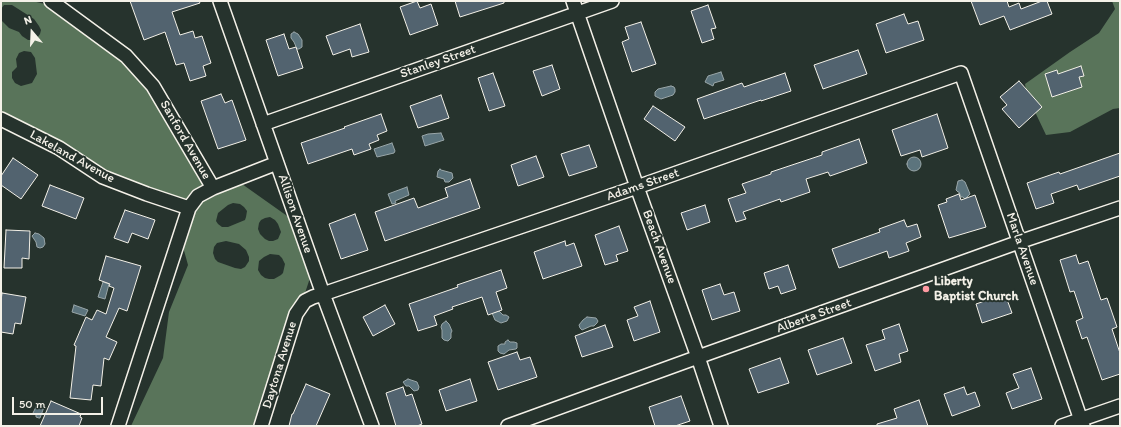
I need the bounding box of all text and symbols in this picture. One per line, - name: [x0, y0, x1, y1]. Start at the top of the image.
- north arrow: [12, 12, 52, 52]
- text: N: [22, 13, 34, 28]
- street label: Stanley Street: [398, 42, 478, 82]
- street label: Sanford Avenue: [156, 98, 214, 182]
- street label: Lakeland Avenue: [27, 127, 117, 187]
- street label: Adams Street: [605, 165, 681, 205]
- street label: Allison Avenue: [274, 173, 316, 255]
- street label: Beach Avenue: [638, 208, 680, 286]
- street label: Marla Avenue: [1002, 211, 1042, 287]
- place label: Liberty Baptist Church: [934, 274, 1018, 305]
- marker: Liberty Baptist Church: [921, 284, 931, 294]
- street label: Alberta Street: [774, 295, 854, 337]
- street label: Daytona Avenue: [259, 319, 301, 411]
- scale bar: [14, 389, 105, 415]
- text: 50 m: [19, 397, 45, 411]

